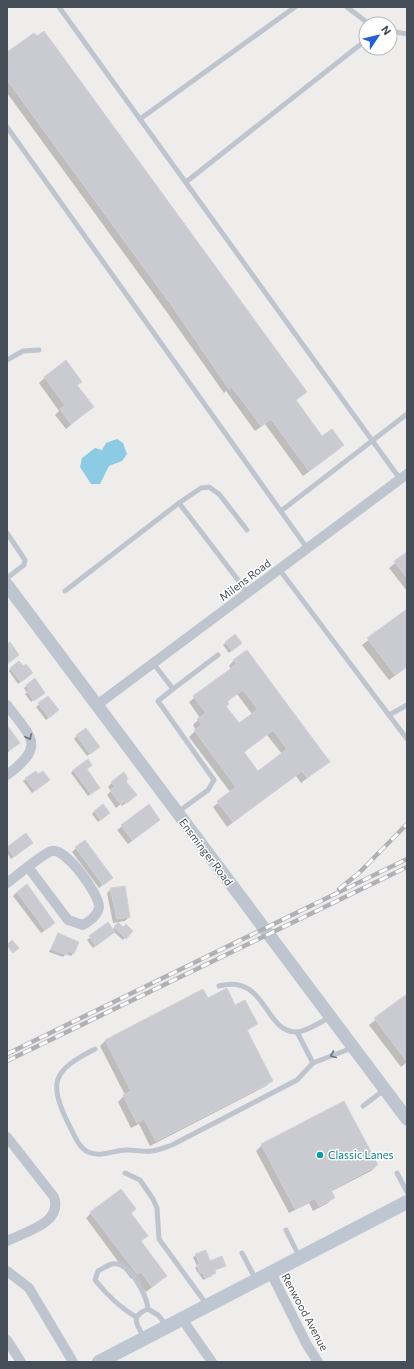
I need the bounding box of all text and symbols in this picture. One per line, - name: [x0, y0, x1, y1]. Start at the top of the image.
- north arrow: [358, 16, 398, 56]
- text: N: [379, 23, 394, 37]
- street label: Milens Road: [216, 556, 273, 603]
- one-way arrow: [24, 732, 32, 740]
- street label: Ensminger Road: [177, 816, 236, 888]
- one-way arrow: [329, 1051, 336, 1059]
- place label: Classic Lanes: [328, 1148, 394, 1161]
- marker: Classic Lanes: [315, 1150, 325, 1160]
- street label: Renwood Avenue: [280, 1271, 331, 1353]

